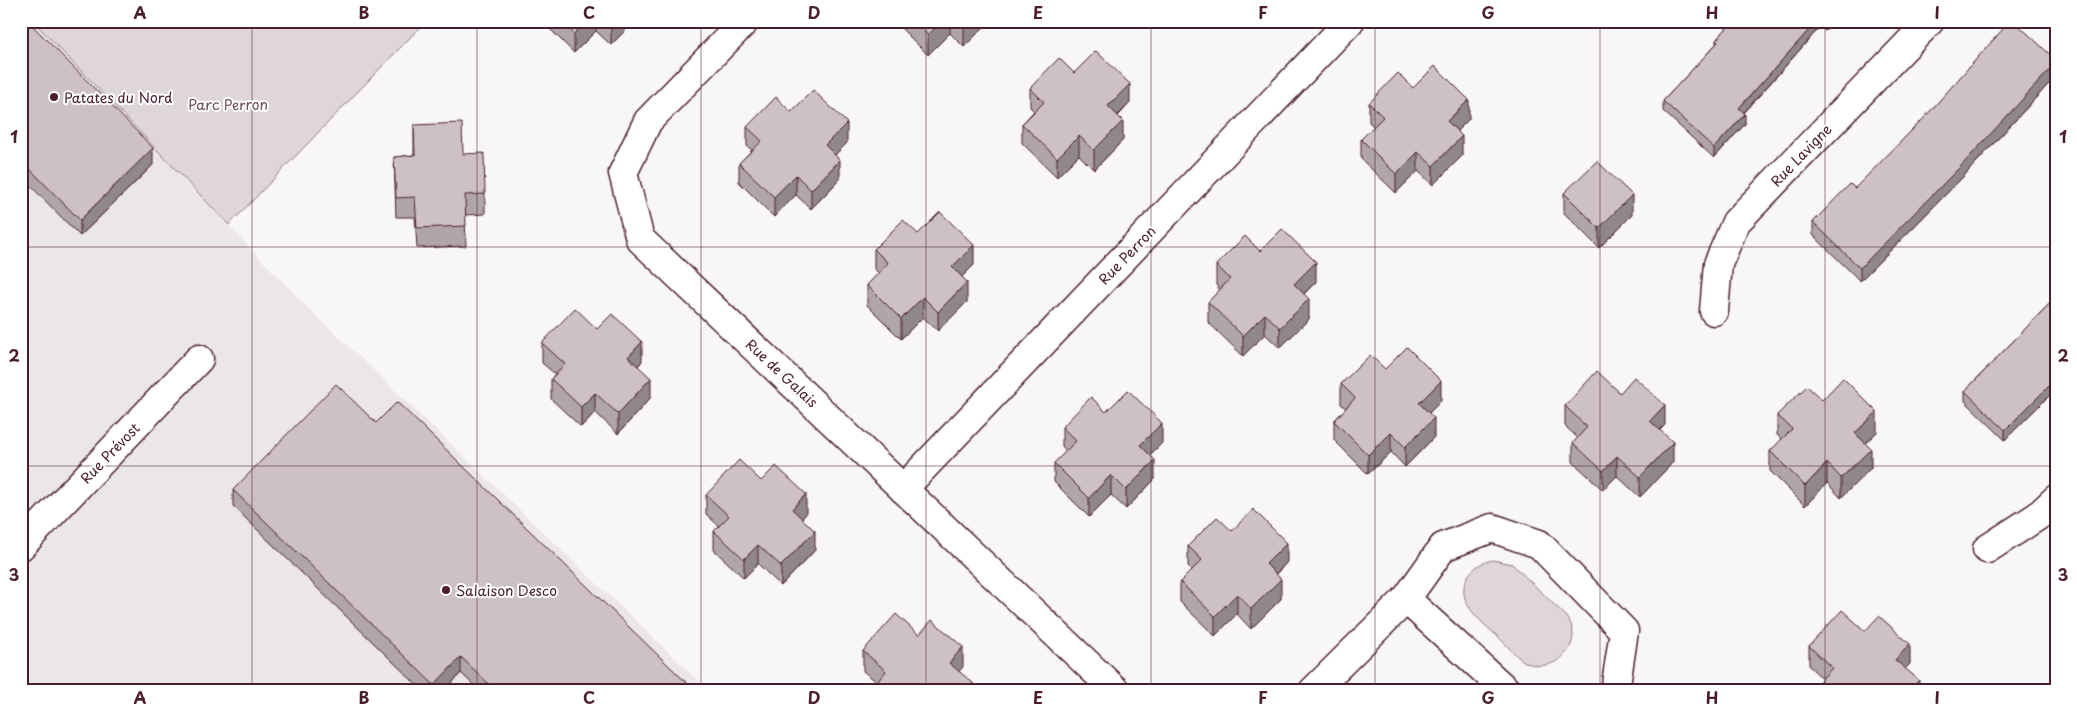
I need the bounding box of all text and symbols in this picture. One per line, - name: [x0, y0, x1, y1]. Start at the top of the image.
- text: A: [134, 0, 147, 24]
- text: B: [359, 0, 370, 24]
- text: C: [583, 0, 595, 24]
- text: D: [808, 0, 820, 24]
- text: E: [1033, 0, 1043, 24]
- text: F: [1258, 0, 1268, 24]
- text: G: [1481, 0, 1495, 24]
- text: H: [1706, 0, 1718, 24]
- text: I: [1934, 0, 1940, 24]
- place label: Patates du Nord: [64, 87, 172, 108]
- marker: Patates du Nord: [48, 91, 60, 103]
- park label: Parc Perron: [188, 94, 268, 115]
- street label: Rue Lavigne: [1766, 119, 1836, 191]
- text: 1: [10, 124, 18, 148]
- text: 1: [2059, 124, 2067, 148]
- street label: Rue Perron: [1094, 221, 1160, 289]
- street label: Rue de Galais: [741, 334, 823, 412]
- text: 2: [8, 343, 20, 367]
- text: 2: [2057, 343, 2069, 367]
- street label: Rue Prévost: [76, 418, 145, 488]
- text: 3: [9, 562, 19, 586]
- text: 3: [2058, 562, 2068, 586]
- place label: Salaison Desco: [456, 580, 557, 601]
- marker: Salaison Desco: [440, 584, 452, 596]
- text: A: [134, 685, 147, 709]
- text: B: [359, 685, 370, 709]
- text: C: [583, 685, 595, 709]
- text: D: [808, 685, 820, 709]
- text: E: [1033, 685, 1043, 709]
- text: F: [1258, 685, 1268, 709]
- text: G: [1481, 685, 1495, 709]
- text: H: [1706, 685, 1718, 709]
- text: I: [1934, 685, 1940, 709]

